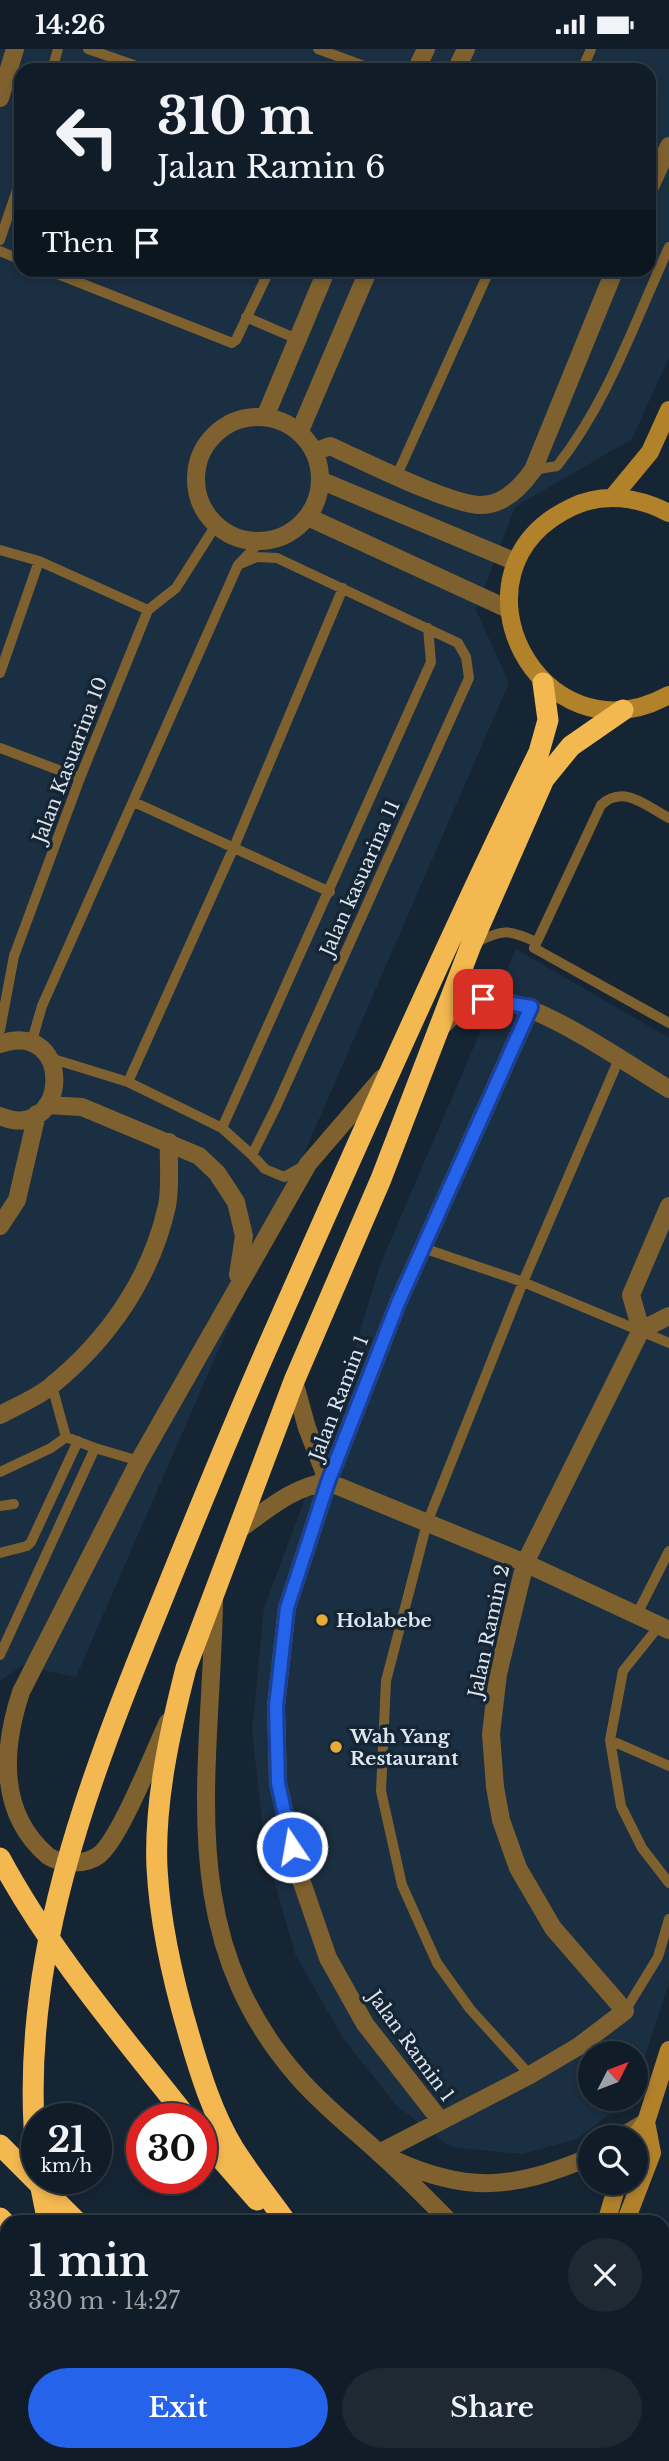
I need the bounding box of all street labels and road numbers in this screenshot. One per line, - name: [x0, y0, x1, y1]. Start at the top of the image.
- street label: Jalan Kasuarina 10: [27, 674, 112, 849]
- street label: Jalan kasuarina 11: [314, 797, 405, 962]
- street label: Jalan Ramin 1: [304, 1332, 373, 1467]
- street label: Jalan Ramin 2: [463, 1562, 514, 1702]
- street label: Jalan Ramin 1: [361, 1983, 459, 2106]

